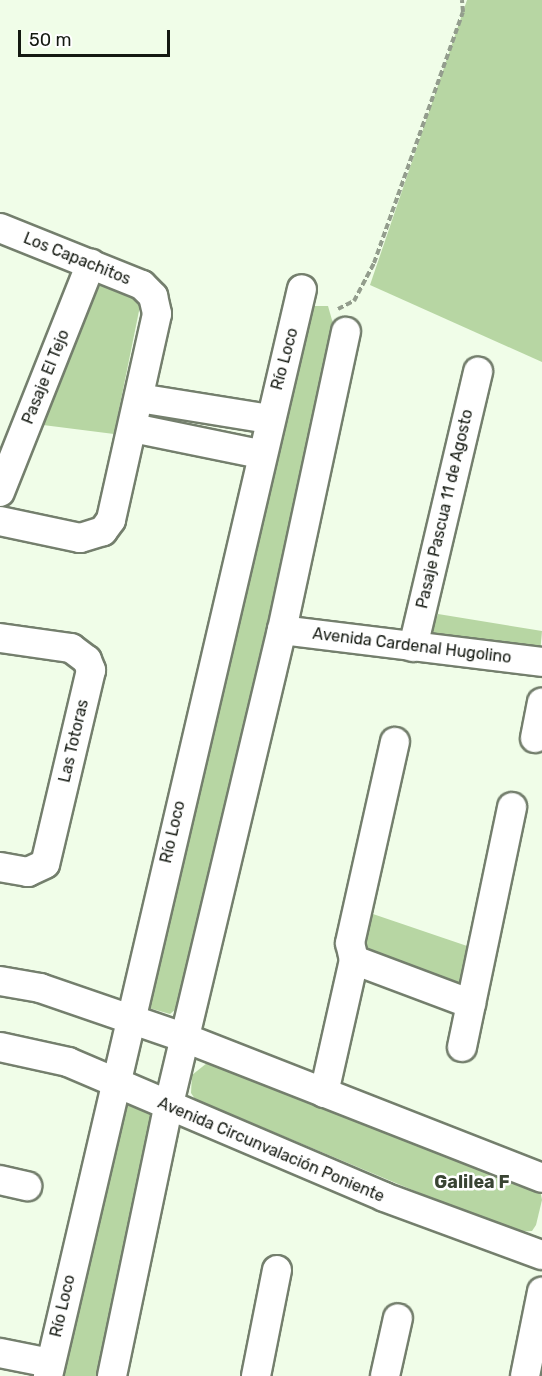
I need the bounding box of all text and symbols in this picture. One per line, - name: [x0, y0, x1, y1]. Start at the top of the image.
- scale bar: [21, 18, 172, 56]
- text: 50 m: [29, 29, 72, 51]
- street label: Los Capachitos: [21, 229, 133, 289]
- street label: Río Loco: [268, 326, 302, 392]
- street label: Pasaje El Tejo: [18, 327, 74, 427]
- street label: Pasaje Pascua 11 de Agosto: [413, 407, 477, 611]
- street label: Avenida Cardenal Hugolino: [311, 624, 513, 668]
- street label: Las Totoras: [55, 697, 93, 785]
- street label: Río Loco: [157, 799, 189, 865]
- street label: Avenida Circunvalación Poniente: [155, 1093, 387, 1207]
- district label: Galilea F: [434, 1171, 510, 1193]
- street label: Río Loco: [47, 1273, 79, 1339]

